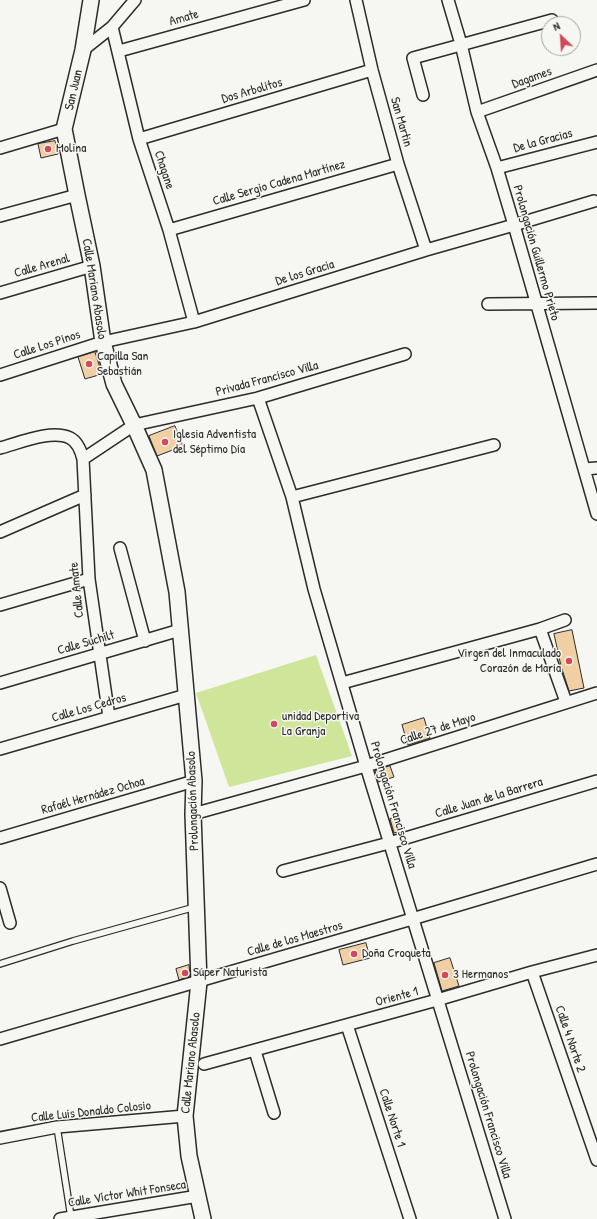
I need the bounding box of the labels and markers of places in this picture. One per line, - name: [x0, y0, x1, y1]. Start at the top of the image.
- place label: Molina: [56, 141, 86, 157]
- marker: Molina: [43, 144, 53, 154]
- place label: Capilla San Sebastián: [97, 349, 148, 380]
- marker: Capilla San Sebastián: [84, 359, 94, 369]
- place label: Iglesia Adventista del Séptimo Día: [173, 427, 256, 458]
- marker: Iglesia Adventista del Séptimo Día: [160, 437, 170, 447]
- place label: Virgen del Inmaculado Corazón de María: [457, 646, 561, 677]
- marker: Virgen del Inmaculado Corazón de María: [564, 656, 574, 666]
- place label: unidad Deportiva La Granja: [282, 709, 359, 740]
- marker: unidad Deportiva La Granja: [269, 719, 279, 729]
- place label: Doña Croqueta: [362, 946, 431, 962]
- marker: Doña Croqueta: [349, 949, 359, 959]
- place label: Súper Naturista: [193, 965, 267, 981]
- place label: 3 Hermanos: [453, 967, 508, 983]
- marker: Súper Naturista: [180, 968, 190, 978]
- marker: 3 Hermanos: [440, 970, 450, 980]

